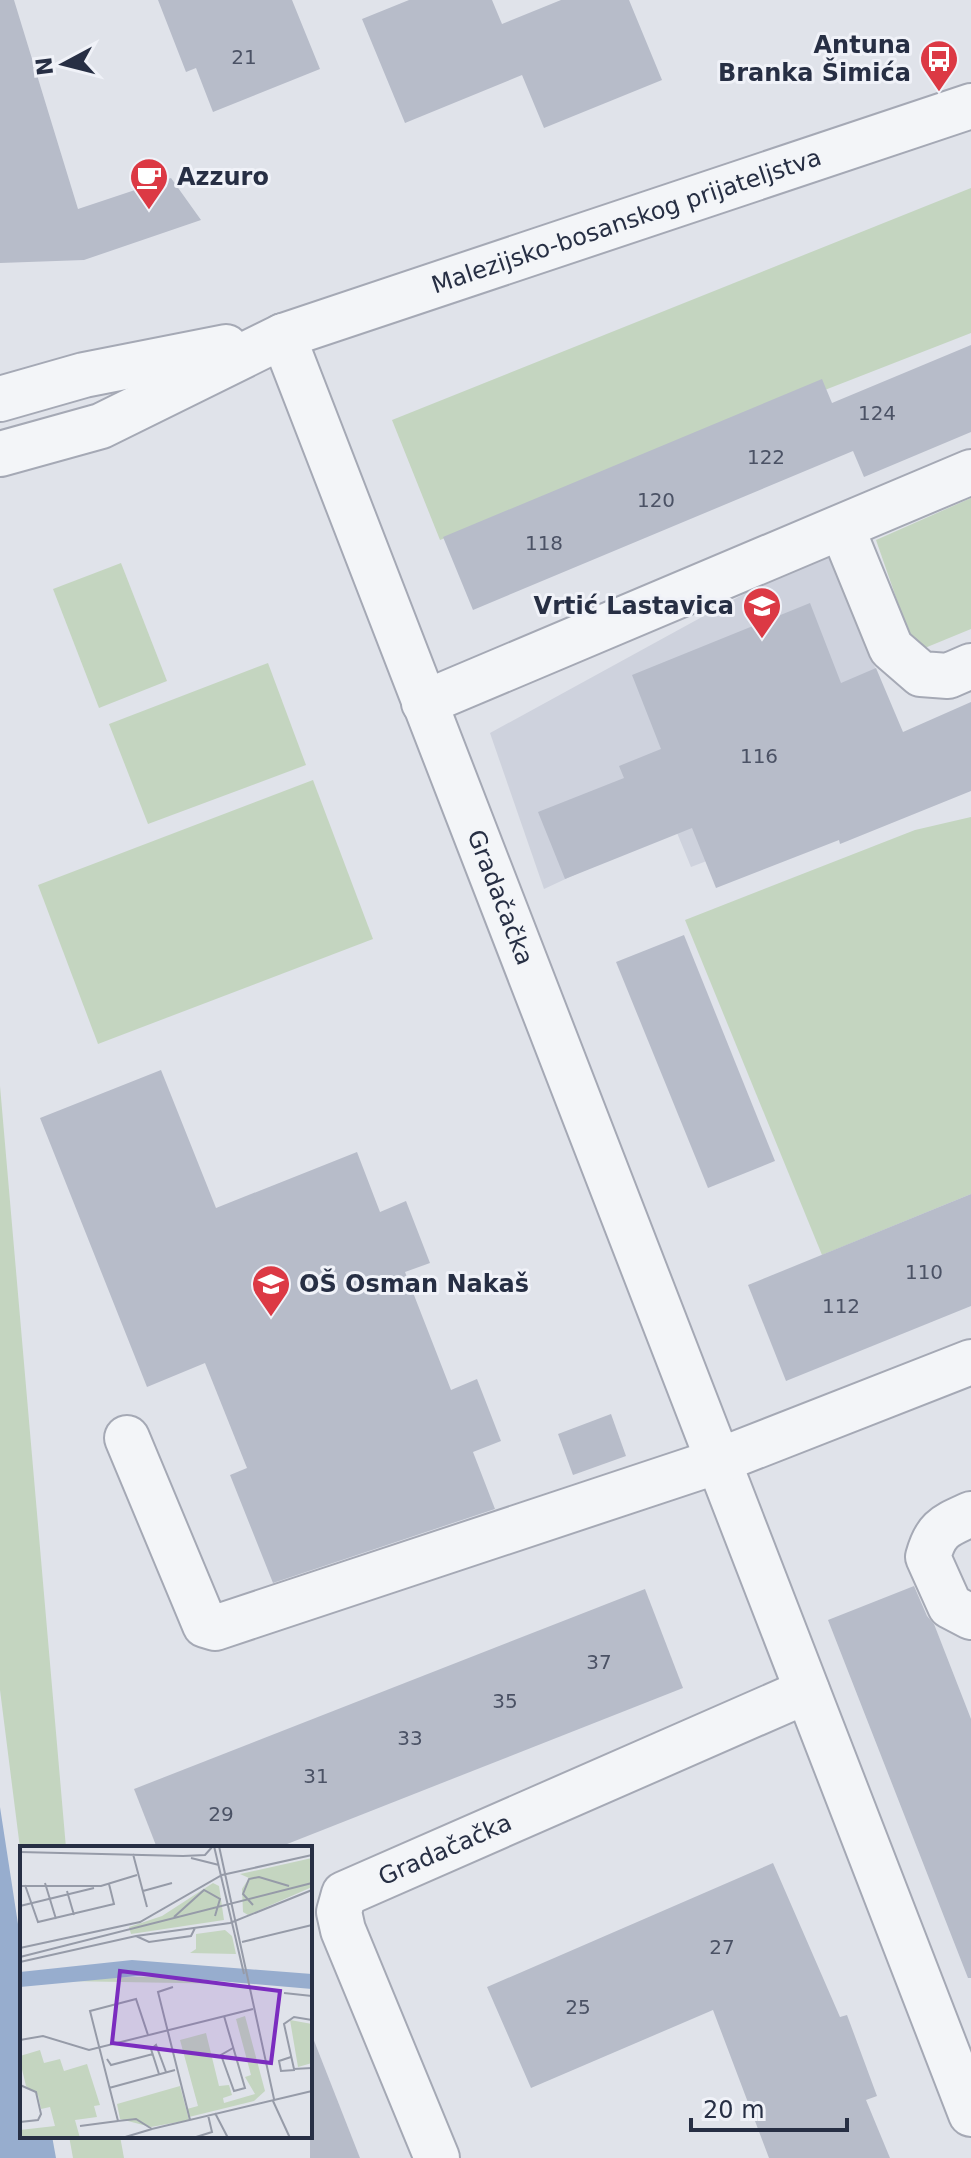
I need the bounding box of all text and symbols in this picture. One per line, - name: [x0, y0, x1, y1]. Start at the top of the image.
- north arrow: [24, 24, 104, 104]
- place label: Antuna Branka Šimića: [718, 31, 911, 87]
- bus stop icon: Antuna Branka Šimića: [918, 38, 960, 93]
- house number: 21: [231, 45, 257, 69]
- text: N: [31, 56, 58, 77]
- street label: Malezijsko-bosanskog prijateljstva: [428, 143, 825, 299]
- cafe icon: Azzuro: [128, 156, 170, 211]
- place label: Azzuro: [177, 163, 269, 191]
- house number: 124: [858, 401, 896, 425]
- house number: 122: [747, 445, 785, 469]
- house number: 120: [637, 488, 675, 512]
- house number: 118: [525, 531, 563, 555]
- school or university icon: Vrtić Lastavica: [741, 585, 783, 640]
- place label: Vrtić Lastavica: [534, 592, 734, 620]
- house number: 116: [740, 744, 778, 768]
- street label: Gradačačka: [461, 826, 539, 969]
- house number: 110: [905, 1260, 943, 1284]
- school or university icon: OŠ Osman Nakaš: [250, 1263, 292, 1318]
- place label: OŠ Osman Nakaš: [299, 1268, 529, 1298]
- house number: 112: [822, 1294, 860, 1318]
- house number: 37: [586, 1650, 612, 1674]
- house number: 35: [492, 1689, 518, 1713]
- house number: 33: [397, 1726, 423, 1750]
- house number: 31: [303, 1764, 329, 1788]
- house number: 29: [208, 1802, 234, 1826]
- street label: Gradačačka: [374, 1808, 516, 1891]
- inset map: [20, 1846, 312, 2138]
- house number: 27: [709, 1935, 735, 1959]
- house number: 25: [565, 1995, 591, 2019]
- scale bar: [691, 2082, 847, 2132]
- text: 20 m: [703, 2096, 765, 2124]

